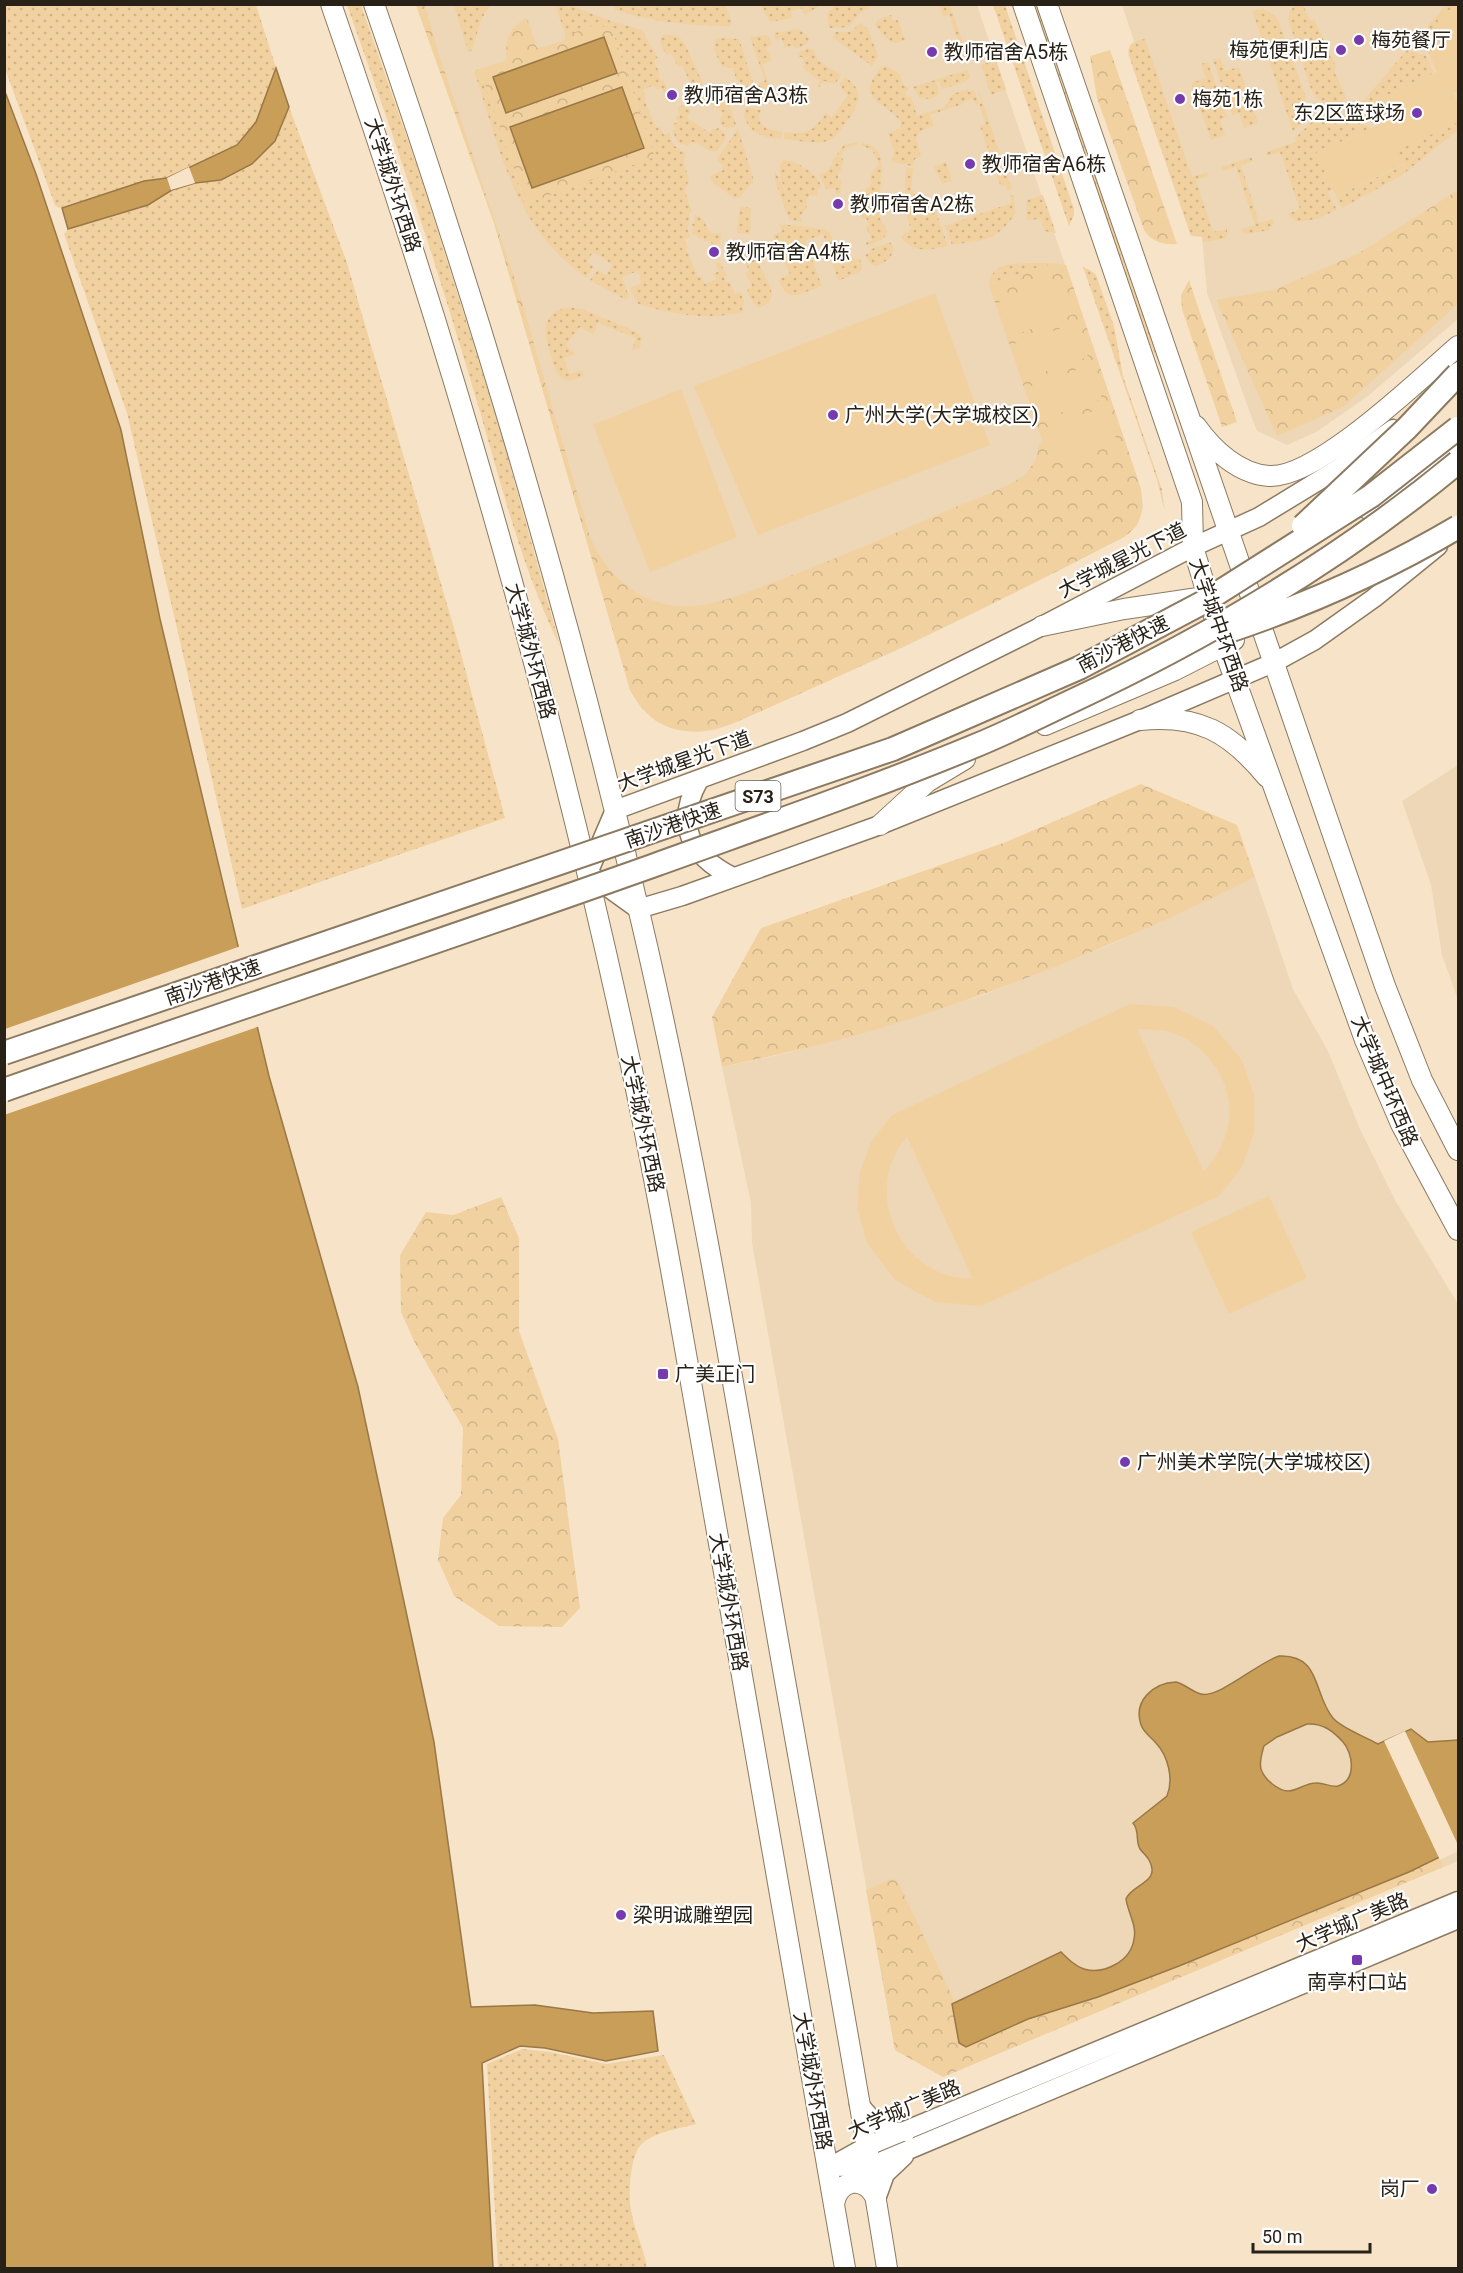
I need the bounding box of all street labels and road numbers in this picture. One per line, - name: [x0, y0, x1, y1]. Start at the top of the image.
- street label: 大学城外环西路: [360, 115, 426, 255]
- street label: 大学城星光下道: [1054, 518, 1190, 602]
- street label: 大学城中环西路: [1185, 555, 1253, 695]
- street label: 大学城外环西路: [501, 580, 561, 722]
- street label: 南沙港快速: [1073, 611, 1173, 677]
- street label: 大学城星光下道: [614, 726, 754, 796]
- road number: S73: [736, 781, 780, 811]
- street label: 南沙港快速: [622, 797, 724, 853]
- street label: 南沙港快速: [162, 954, 264, 1010]
- street label: 大学城中环西路: [1347, 1012, 1423, 1150]
- street label: 大学城外环西路: [617, 1053, 669, 1195]
- street label: 大学城外环西路: [705, 1531, 753, 1673]
- street label: 大学城广美路: [1292, 1888, 1412, 1956]
- street label: 大学城外环西路: [789, 2010, 837, 2152]
- street label: 大学城广美路: [844, 2075, 964, 2143]

